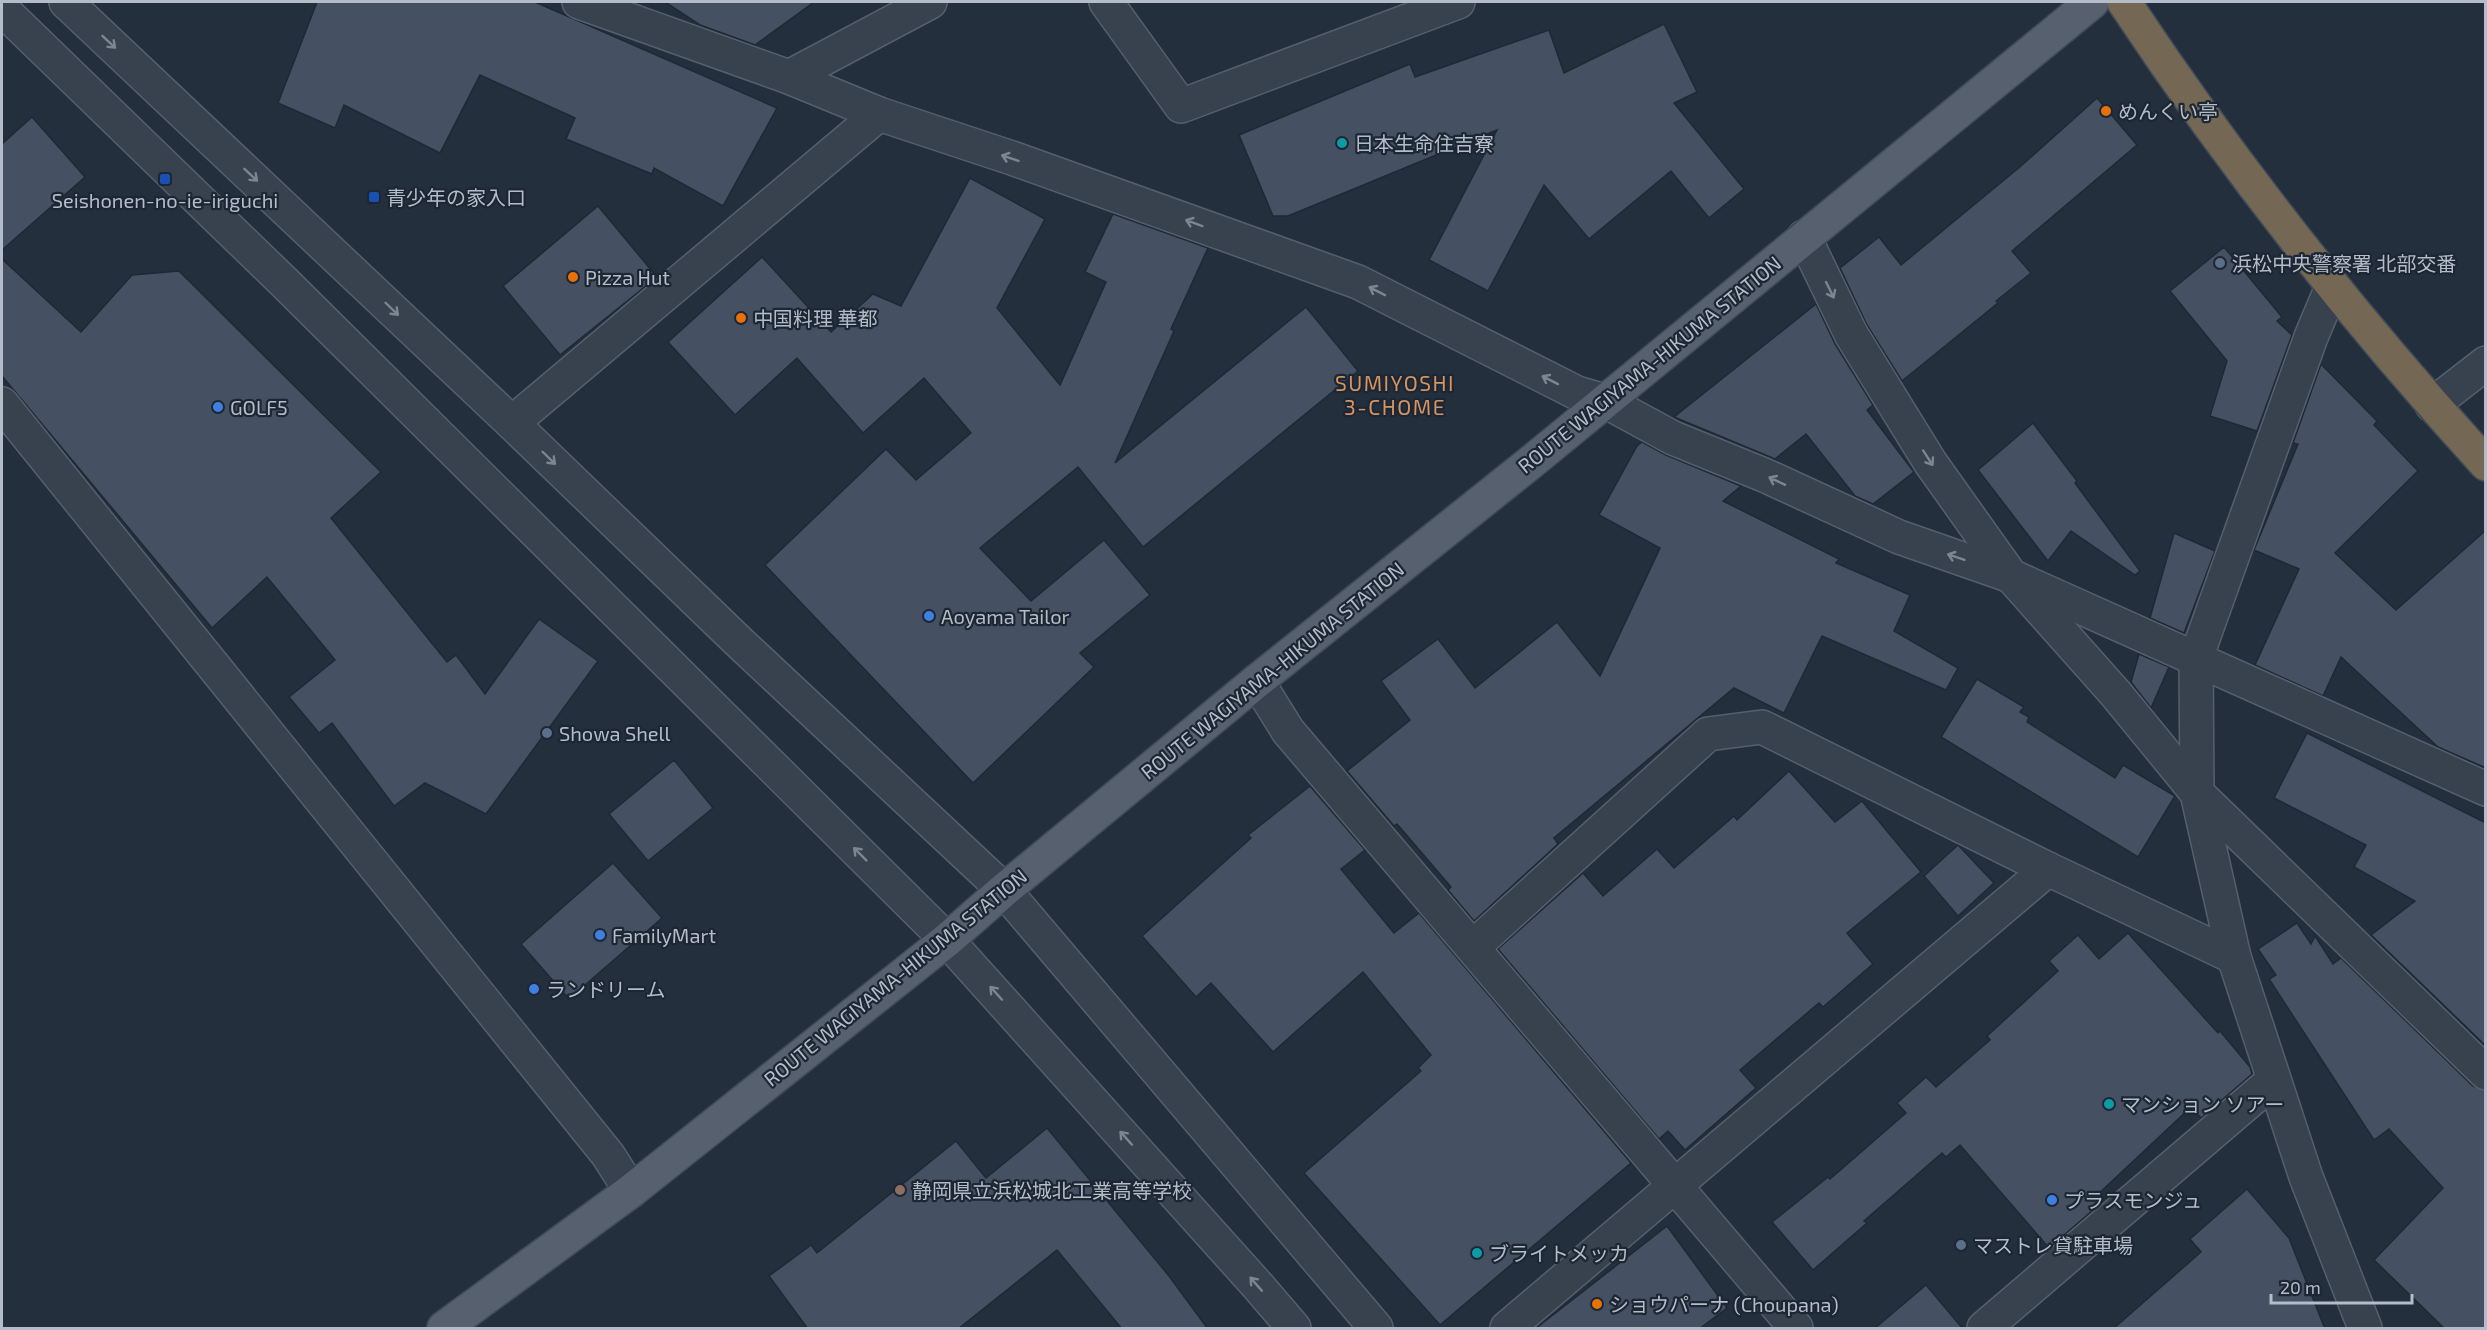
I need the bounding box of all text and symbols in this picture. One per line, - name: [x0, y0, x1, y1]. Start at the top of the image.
- one-way arrow: [101, 34, 116, 48]
- place label: めんくい亭: [2118, 99, 2218, 123]
- marker: めんくい亭: [2099, 104, 2113, 118]
- place label: 日本生命住吉寮: [1354, 131, 1494, 155]
- marker: 日本生命住吉寮: [1335, 136, 1349, 150]
- one-way arrow: [1001, 151, 1020, 162]
- one-way arrow: [243, 168, 258, 182]
- marker: Seishonen-no-ie-iriguchi: [158, 172, 172, 186]
- place label: 青少年の家入口: [386, 185, 526, 209]
- place label: Seishonen-no-ie-iriguchi: [52, 188, 278, 212]
- marker: 青少年の家入口: [367, 190, 381, 204]
- one-way arrow: [1185, 217, 1204, 228]
- street label: ROUTE WAGIYAMA-HIKUMA STATION: [1513, 250, 1785, 478]
- place label: 浜松中央警察署 北部交番: [2232, 251, 2456, 275]
- marker: 浜松中央警察署 北部交番: [2213, 256, 2227, 270]
- place label: Pizza Hut: [585, 265, 670, 289]
- marker: Pizza Hut: [566, 270, 580, 284]
- one-way arrow: [1824, 280, 1836, 298]
- one-way arrow: [1368, 285, 1386, 296]
- one-way arrow: [385, 302, 400, 317]
- place label: 中国料理 華都: [753, 306, 877, 330]
- marker: 中国料理 華都: [734, 311, 748, 325]
- district label: SUMIYOSHI 3-CHOME: [1335, 370, 1455, 419]
- one-way arrow: [1542, 373, 1560, 385]
- place label: GOLF5: [230, 395, 288, 419]
- marker: GOLF5: [211, 400, 225, 414]
- one-way arrow: [1922, 449, 1934, 466]
- one-way arrow: [541, 451, 556, 466]
- one-way arrow: [1768, 475, 1786, 486]
- one-way arrow: [1947, 550, 1966, 561]
- street label: ROUTE WAGIYAMA-HIKUMA STATION: [1136, 556, 1408, 784]
- place label: Aoyama Tailor: [941, 604, 1070, 628]
- marker: Aoyama Tailor: [922, 609, 936, 623]
- place label: Showa Shell: [559, 721, 671, 745]
- marker: Showa Shell: [540, 726, 554, 740]
- one-way arrow: [853, 846, 868, 861]
- street label: ROUTE WAGIYAMA-HIKUMA STATION: [759, 863, 1031, 1091]
- place label: FamilyMart: [612, 923, 716, 947]
- marker: FamilyMart: [593, 928, 607, 942]
- place label: ランドリーム: [546, 977, 665, 1001]
- marker: ランドリーム: [527, 982, 541, 996]
- one-way arrow: [989, 986, 1003, 1001]
- place label: マンション ソアー: [2121, 1092, 2284, 1116]
- marker: マンション ソアー: [2102, 1097, 2116, 1111]
- one-way arrow: [1119, 1131, 1133, 1146]
- place label: 静岡県立浜松城北工業高等学校: [912, 1178, 1192, 1202]
- marker: 静岡県立浜松城北工業高等学校: [893, 1183, 907, 1197]
- place label: プラスモンジュ: [2064, 1188, 2202, 1212]
- marker: プラスモンジュ: [2045, 1193, 2059, 1207]
- place label: マストレ貸駐車場: [1973, 1233, 2133, 1257]
- marker: マストレ貸駐車場: [1954, 1238, 1968, 1252]
- place label: ブライトメッカ: [1489, 1241, 1629, 1265]
- marker: ブライトメッカ: [1470, 1246, 1484, 1260]
- scale bar: [2271, 1267, 2412, 1305]
- text: 20 m: [2280, 1276, 2321, 1298]
- one-way arrow: [1249, 1277, 1263, 1292]
- place label: ショウパーナ (Choupana): [1609, 1292, 1839, 1316]
- marker: ショウパーナ (Choupana): [1590, 1297, 1604, 1311]

